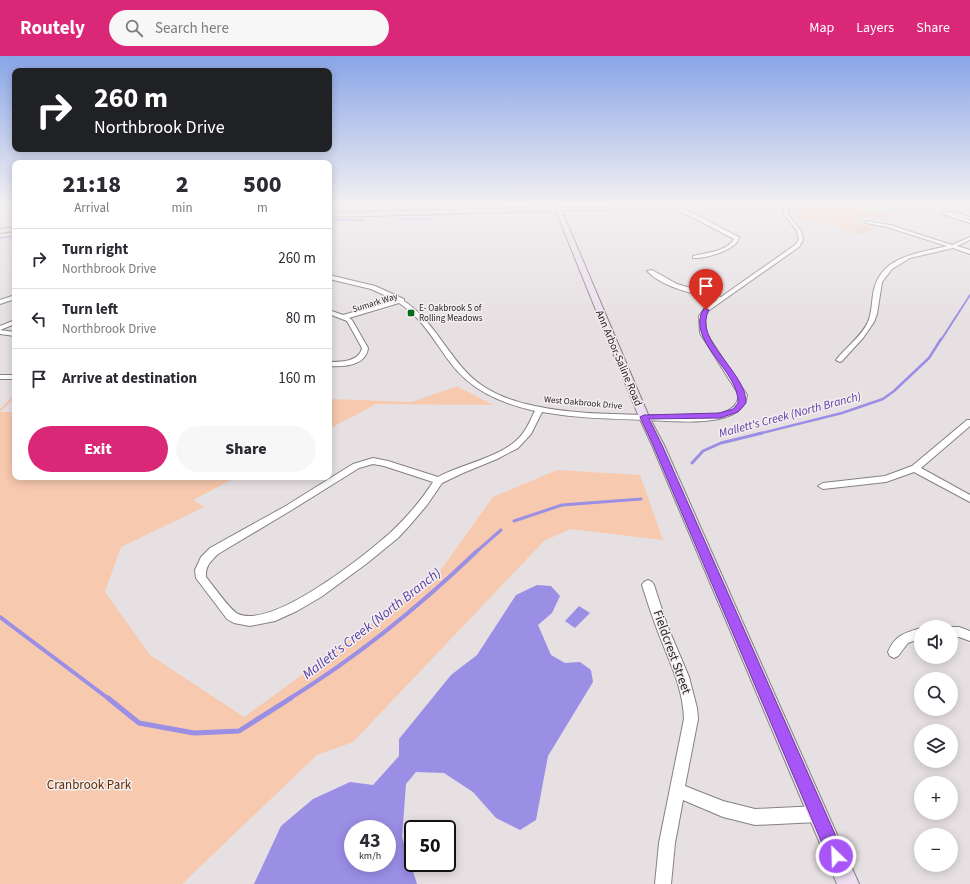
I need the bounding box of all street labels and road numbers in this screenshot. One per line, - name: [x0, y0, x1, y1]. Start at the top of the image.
- street label: Sumark Way: [351, 290, 400, 316]
- street label: Ann Arbor-Saline Road: [592, 308, 646, 408]
- street label: West Oakbrook Drive: [543, 393, 623, 413]
- street label: Fieldcrest Street: [648, 608, 696, 697]

